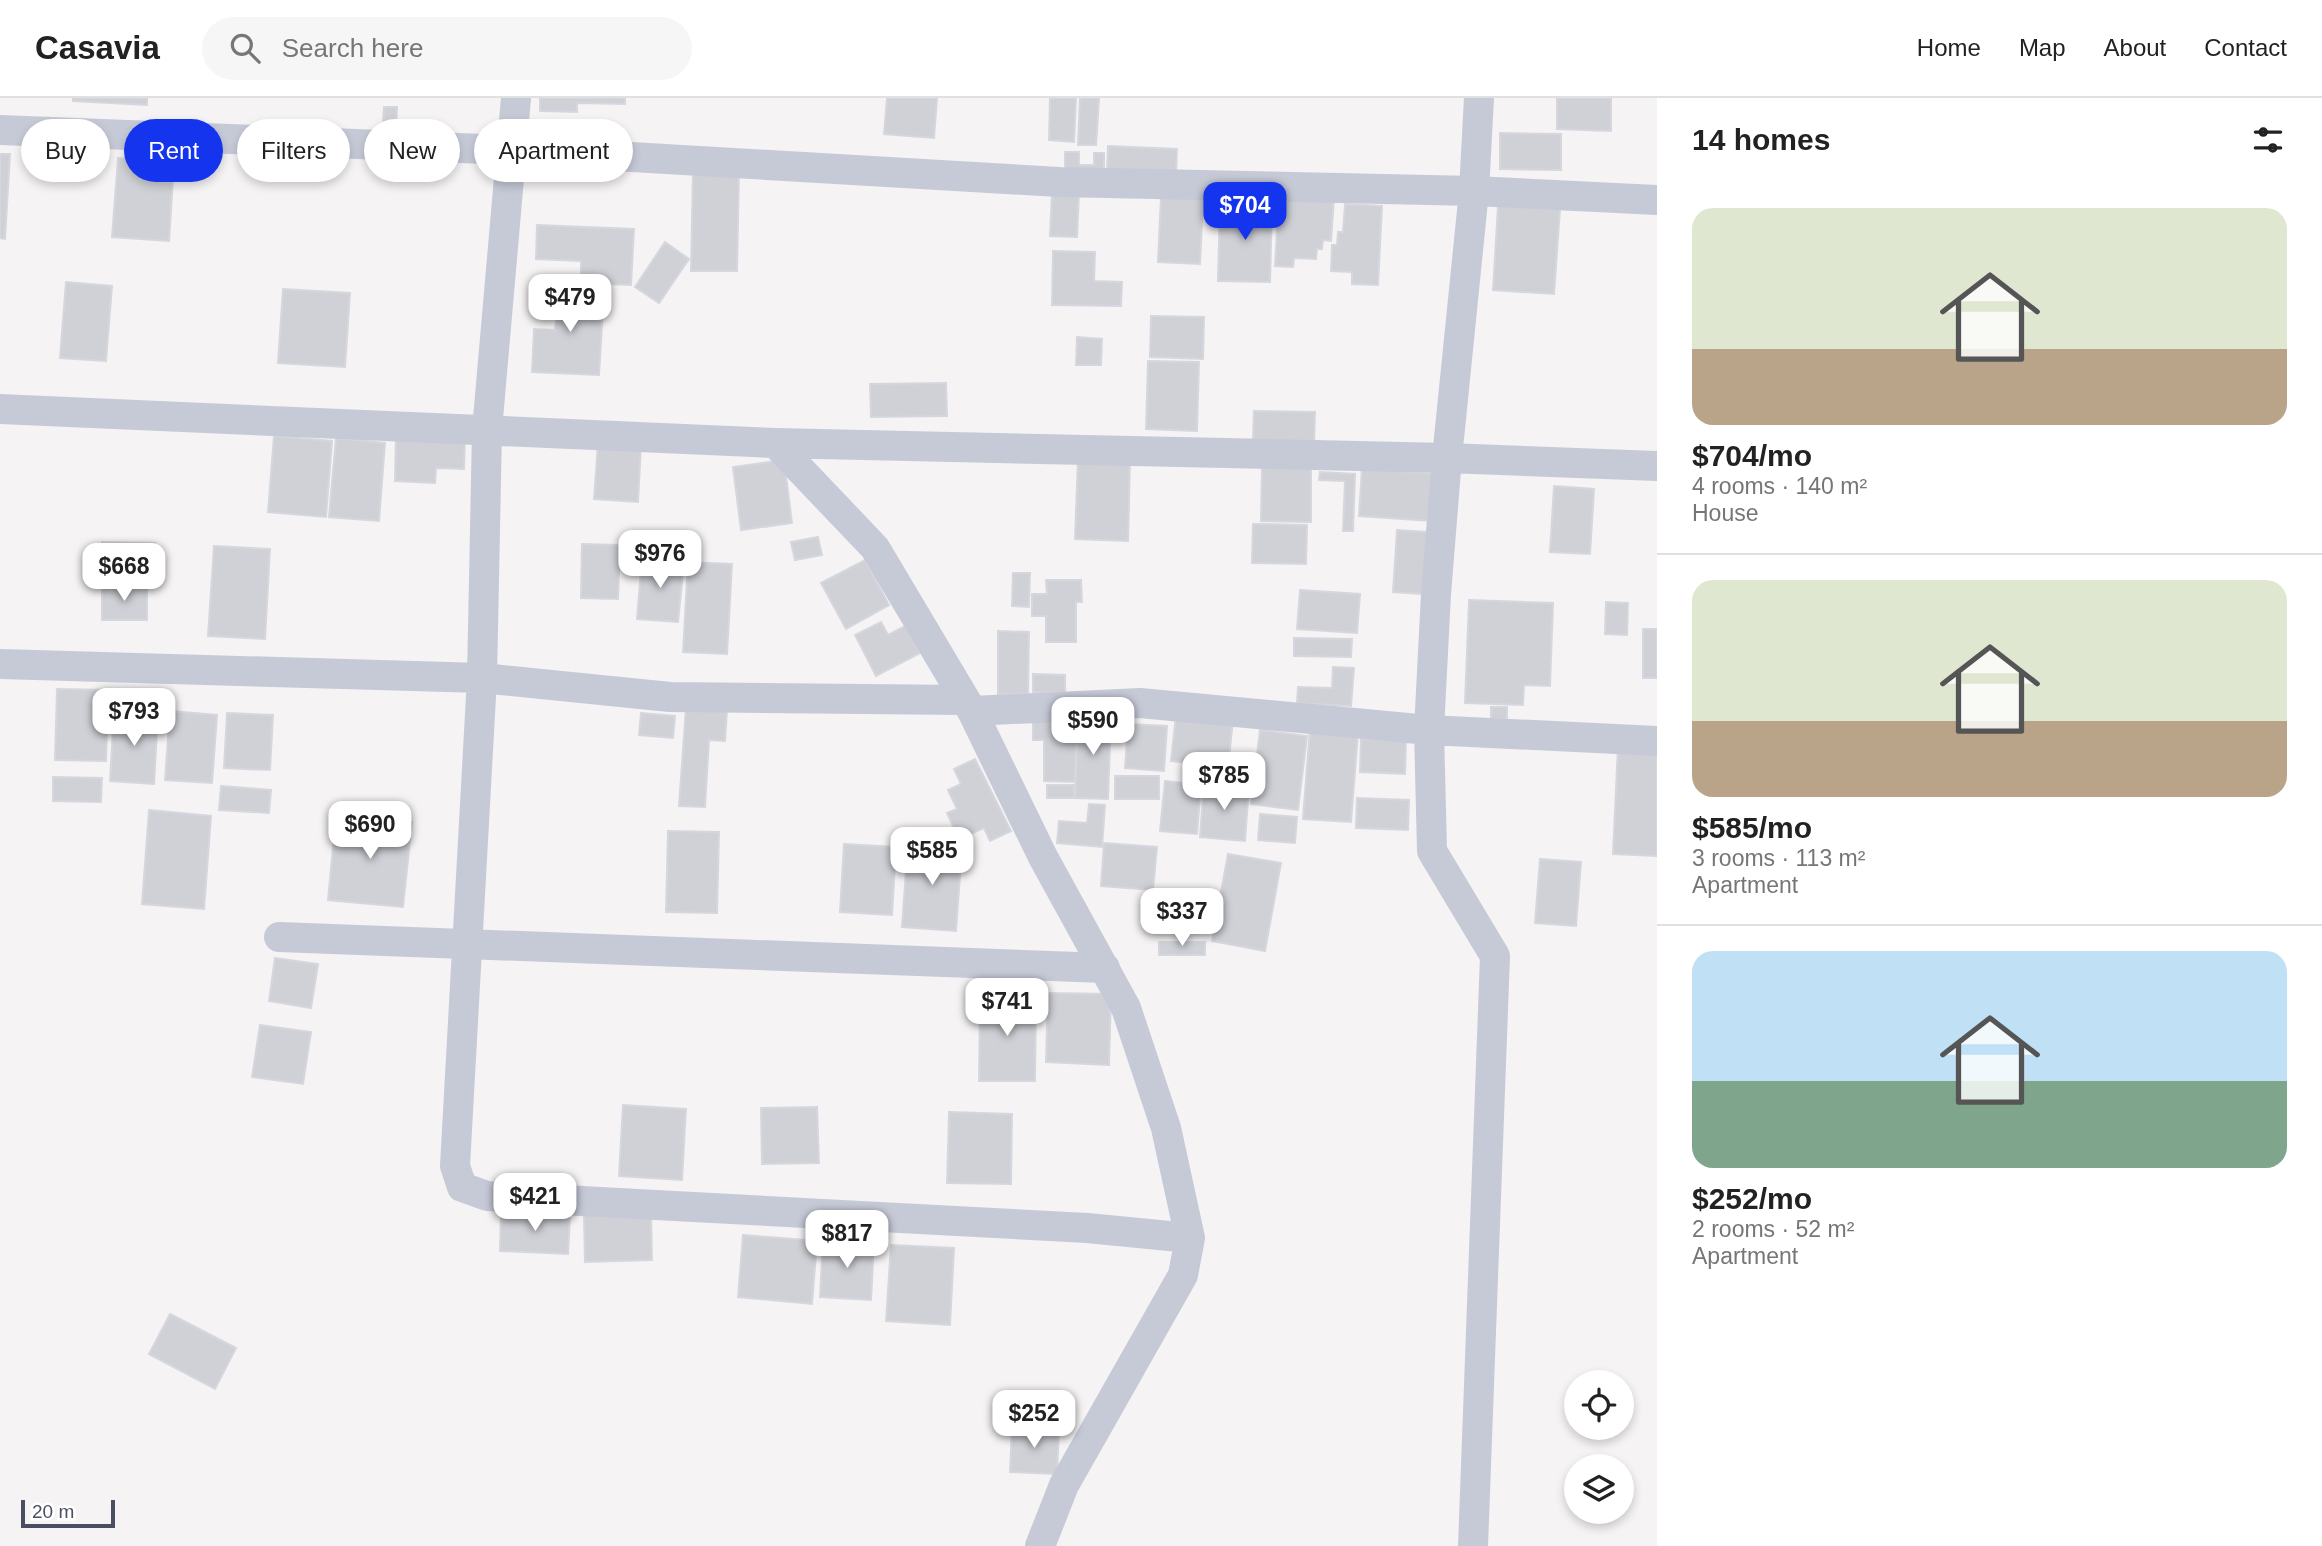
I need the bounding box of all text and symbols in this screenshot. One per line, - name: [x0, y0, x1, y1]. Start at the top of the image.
- search box: [202, 17, 692, 80]
- text: Casavia: [35, 29, 160, 66]
- icon: search: [226, 29, 264, 67]
- text: Search here: [282, 33, 423, 63]
- text: Home: [1917, 34, 1981, 61]
- text: Map: [2019, 34, 2066, 61]
- text: About: [2104, 34, 2166, 61]
- text: Contact: [2204, 34, 2287, 61]
- chip: Buy: [21, 119, 110, 182]
- chip: Rent: [124, 119, 223, 182]
- chip: Filters: [237, 119, 350, 182]
- chip: New: [364, 119, 460, 182]
- chip: Apartment: [474, 119, 633, 182]
- icon: filters: [2249, 121, 2287, 159]
- text: 14 homes: [1692, 123, 1830, 156]
- pin: $704: [1204, 183, 1286, 242]
- text: $704: [1219, 192, 1271, 218]
- icon: home: [1927, 254, 2053, 380]
- pin: $479: [529, 274, 611, 334]
- text: $479: [544, 284, 596, 310]
- text: $704/mo: [1692, 439, 1812, 472]
- text: 4 rooms · 140 m²: [1692, 473, 1867, 499]
- text: House: [1692, 500, 1758, 526]
- pin: $976: [619, 531, 701, 590]
- text: $976: [634, 540, 686, 566]
- pin: $668: [83, 544, 165, 603]
- text: $668: [98, 553, 150, 579]
- icon: home: [1927, 626, 2053, 752]
- pin: $793: [93, 688, 175, 748]
- text: $793: [108, 698, 160, 724]
- pin: $590: [1052, 698, 1134, 757]
- text: $590: [1067, 707, 1119, 733]
- pin: $785: [1183, 752, 1265, 812]
- text: $785: [1198, 762, 1250, 788]
- pin: $690: [329, 802, 411, 861]
- text: $690: [344, 811, 396, 837]
- text: $585/mo: [1692, 811, 1812, 844]
- pin: $585: [891, 828, 973, 887]
- text: $585: [906, 837, 958, 863]
- text: 3 rooms · 113 m²: [1692, 845, 1865, 871]
- text: Apartment: [1692, 872, 1798, 898]
- pin: $337: [1141, 888, 1223, 948]
- text: $337: [1156, 898, 1208, 924]
- pin: $741: [966, 978, 1048, 1038]
- text: $741: [981, 988, 1033, 1014]
- icon: home: [1927, 997, 2053, 1123]
- pin: $421: [494, 1174, 576, 1233]
- text: $252/mo: [1692, 1182, 1812, 1215]
- text: $421: [509, 1183, 561, 1209]
- pin: $817: [806, 1210, 888, 1270]
- text: 2 rooms · 52 m²: [1692, 1216, 1854, 1242]
- text: $817: [821, 1220, 873, 1246]
- text: Apartment: [1692, 1243, 1798, 1269]
- map controls: [1564, 1370, 1634, 1524]
- button: locate: [1564, 1370, 1634, 1440]
- pin: $252: [993, 1390, 1075, 1450]
- text: $252: [1008, 1400, 1060, 1426]
- button: layers: [1564, 1454, 1634, 1524]
- scale bar: [21, 1497, 116, 1529]
- text: 20 m: [32, 1501, 74, 1522]

